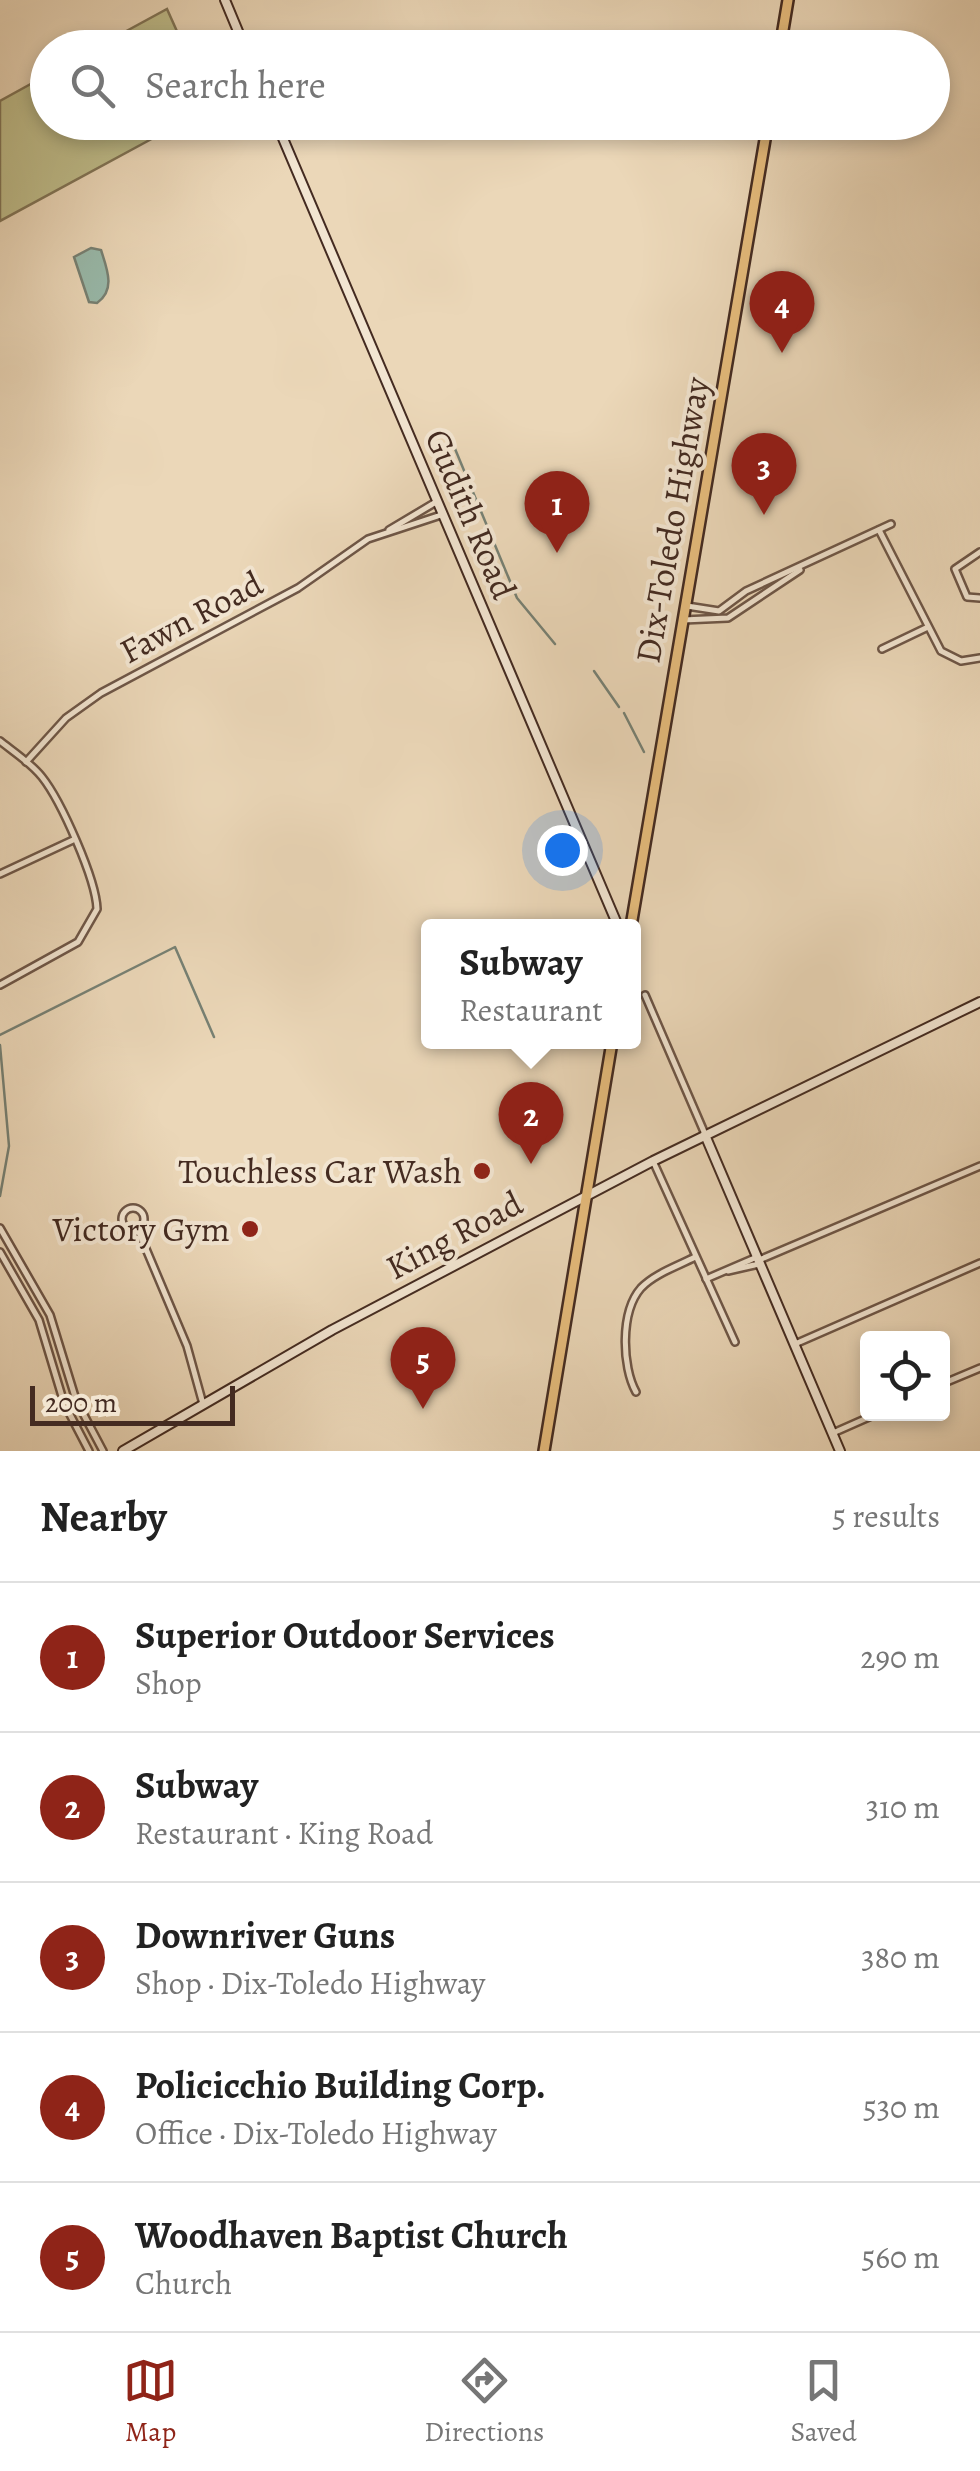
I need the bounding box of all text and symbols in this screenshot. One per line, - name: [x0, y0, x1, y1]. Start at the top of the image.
- search box: [30, 30, 950, 140]
- icon: search: [65, 58, 120, 113]
- text: Search here: [145, 59, 326, 111]
- pin: 4: [750, 270, 814, 353]
- street label: Dix-Toledo Highway: [623, 373, 721, 667]
- street label: Gudith Road: [414, 422, 528, 607]
- pin: 3: [732, 432, 796, 515]
- pin: 1: [524, 470, 590, 553]
- street label: Fawn Road: [111, 559, 271, 675]
- your location: [537, 825, 588, 876]
- popup: [421, 919, 641, 1049]
- text: Subway: [459, 936, 582, 988]
- text: Restaurant: [459, 988, 603, 1032]
- pin: 2: [498, 1082, 564, 1164]
- place label: Touchless Car Wash: [178, 1147, 462, 1195]
- marker: Touchless Car Wash: [471, 1160, 493, 1182]
- street label: King Road: [377, 1179, 531, 1291]
- place label: Victory Gym: [52, 1205, 230, 1253]
- marker: Victory Gym: [239, 1218, 261, 1240]
- pin: 5: [390, 1326, 456, 1409]
- map controls: [860, 1331, 950, 1421]
- button: locate: [860, 1331, 950, 1421]
- scale bar: [30, 1381, 235, 1426]
- text: 200 m: [45, 1384, 117, 1422]
- text: Nearby: [40, 1488, 167, 1545]
- text: 5 results: [832, 1494, 940, 1538]
- text: Superior Outdoor Services: [135, 1609, 555, 1661]
- text: 1: [67, 1635, 78, 1679]
- text: 290 m: [860, 1635, 940, 1679]
- text: Shop: [135, 1661, 202, 1705]
- text: Subway: [135, 1759, 258, 1811]
- text: 2: [65, 1785, 80, 1829]
- text: 310 m: [866, 1785, 940, 1829]
- text: Restaurant · King Road: [135, 1811, 433, 1855]
- text: Downriver Guns: [135, 1909, 395, 1961]
- text: 3: [66, 1935, 79, 1979]
- text: 380 m: [861, 1935, 940, 1979]
- text: Shop · Dix-Toledo Highway: [135, 1961, 485, 2005]
- text: Policicchio Building Corp.: [135, 2059, 546, 2111]
- text: 4: [65, 2085, 80, 2129]
- text: 530 m: [863, 2085, 940, 2129]
- text: Office · Dix-Toledo Highway: [135, 2111, 497, 2155]
- text: Woodhaven Baptist Church: [135, 2209, 568, 2261]
- text: 5: [66, 2235, 79, 2279]
- text: 560 m: [861, 2235, 940, 2279]
- text: Church: [135, 2261, 232, 2305]
- tab: Map: [123, 2353, 178, 2451]
- tab: Directions: [424, 2353, 544, 2451]
- tab: Saved: [791, 2353, 857, 2451]

